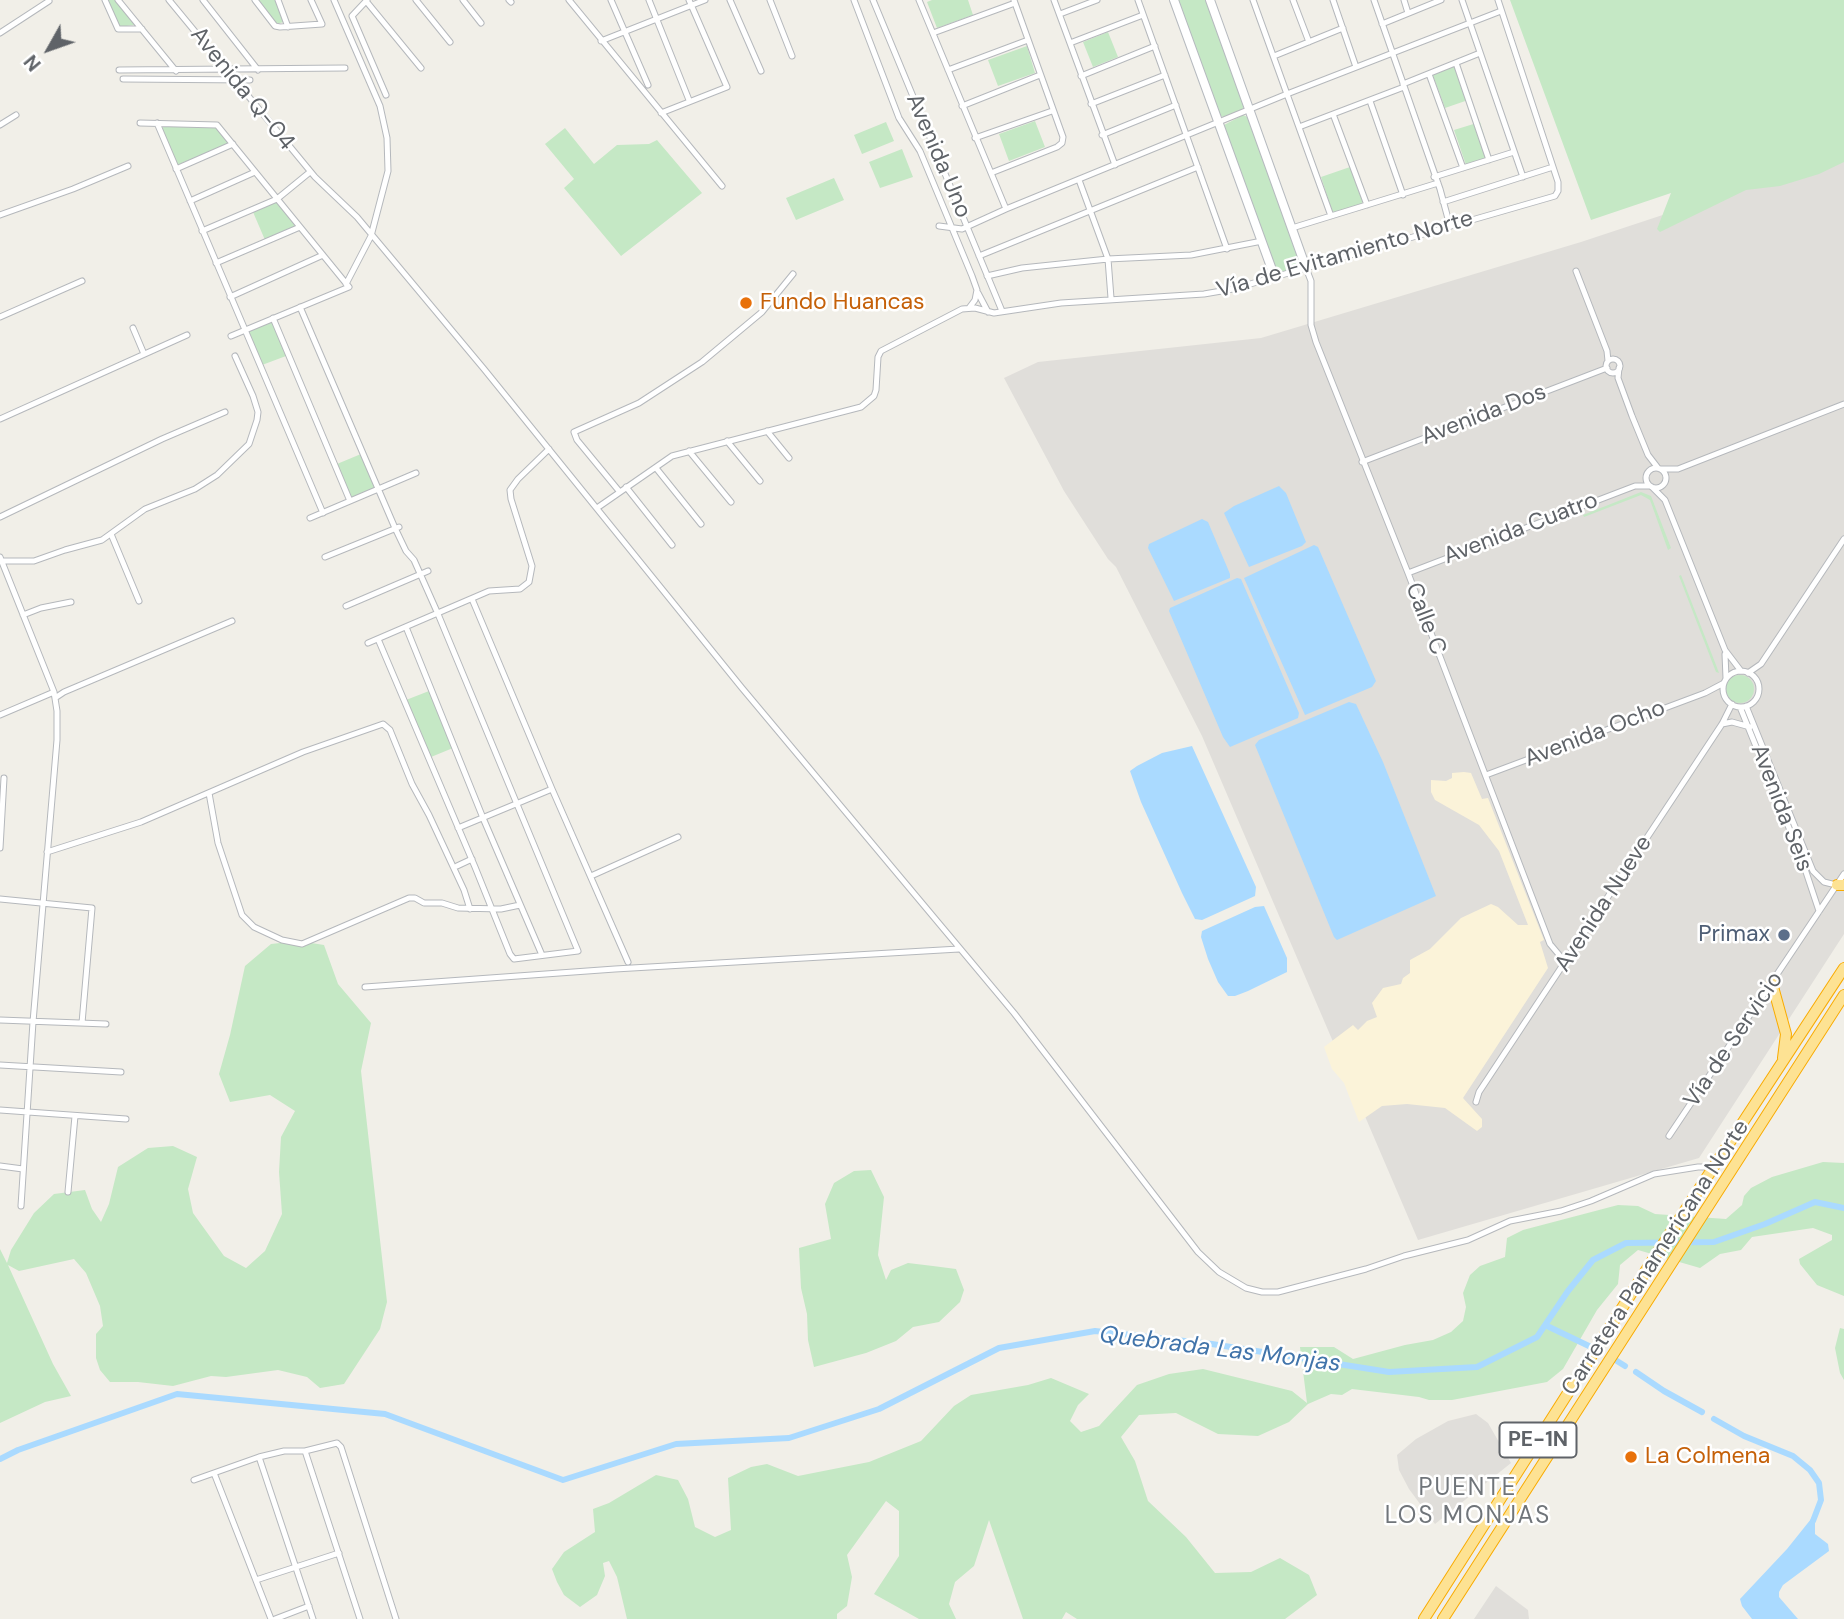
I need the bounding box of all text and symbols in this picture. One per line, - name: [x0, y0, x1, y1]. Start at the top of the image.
- north arrow: [14, 14, 84, 84]
- street label: Avenida Q-04: [184, 22, 300, 156]
- text: N: [19, 49, 47, 76]
- street label: Avenida Uno: [899, 90, 977, 222]
- street label: Vía de Evitamiento Norte: [1214, 205, 1476, 305]
- place label: Fundo Huancas: [760, 289, 925, 317]
- marker: Fundo Huancas: [738, 295, 754, 311]
- street label: Avenida Dos: [1418, 379, 1550, 451]
- street label: Avenida Cuatro: [1440, 487, 1602, 571]
- street label: Calle C: [1399, 579, 1451, 659]
- street label: Avenida Ocho: [1521, 695, 1669, 773]
- street label: Avenida Seis: [1744, 741, 1818, 875]
- street label: Avenida Nueve: [1550, 831, 1658, 977]
- place label: Primax: [1698, 921, 1770, 949]
- marker: Primax: [1776, 927, 1792, 943]
- street label: Vía de Servicio: [1678, 967, 1790, 1113]
- street label: Carretera Panamericana Norte: [1556, 1115, 1756, 1401]
- water label: Quebrada Las Monjas: [1098, 1321, 1342, 1379]
- road number: PE-1N: [1500, 1422, 1576, 1458]
- place label: La Colmena: [1645, 1443, 1770, 1471]
- marker: La Colmena: [1623, 1449, 1639, 1465]
- district label: PUENTE LOS MONJAS: [1386, 1475, 1550, 1531]

